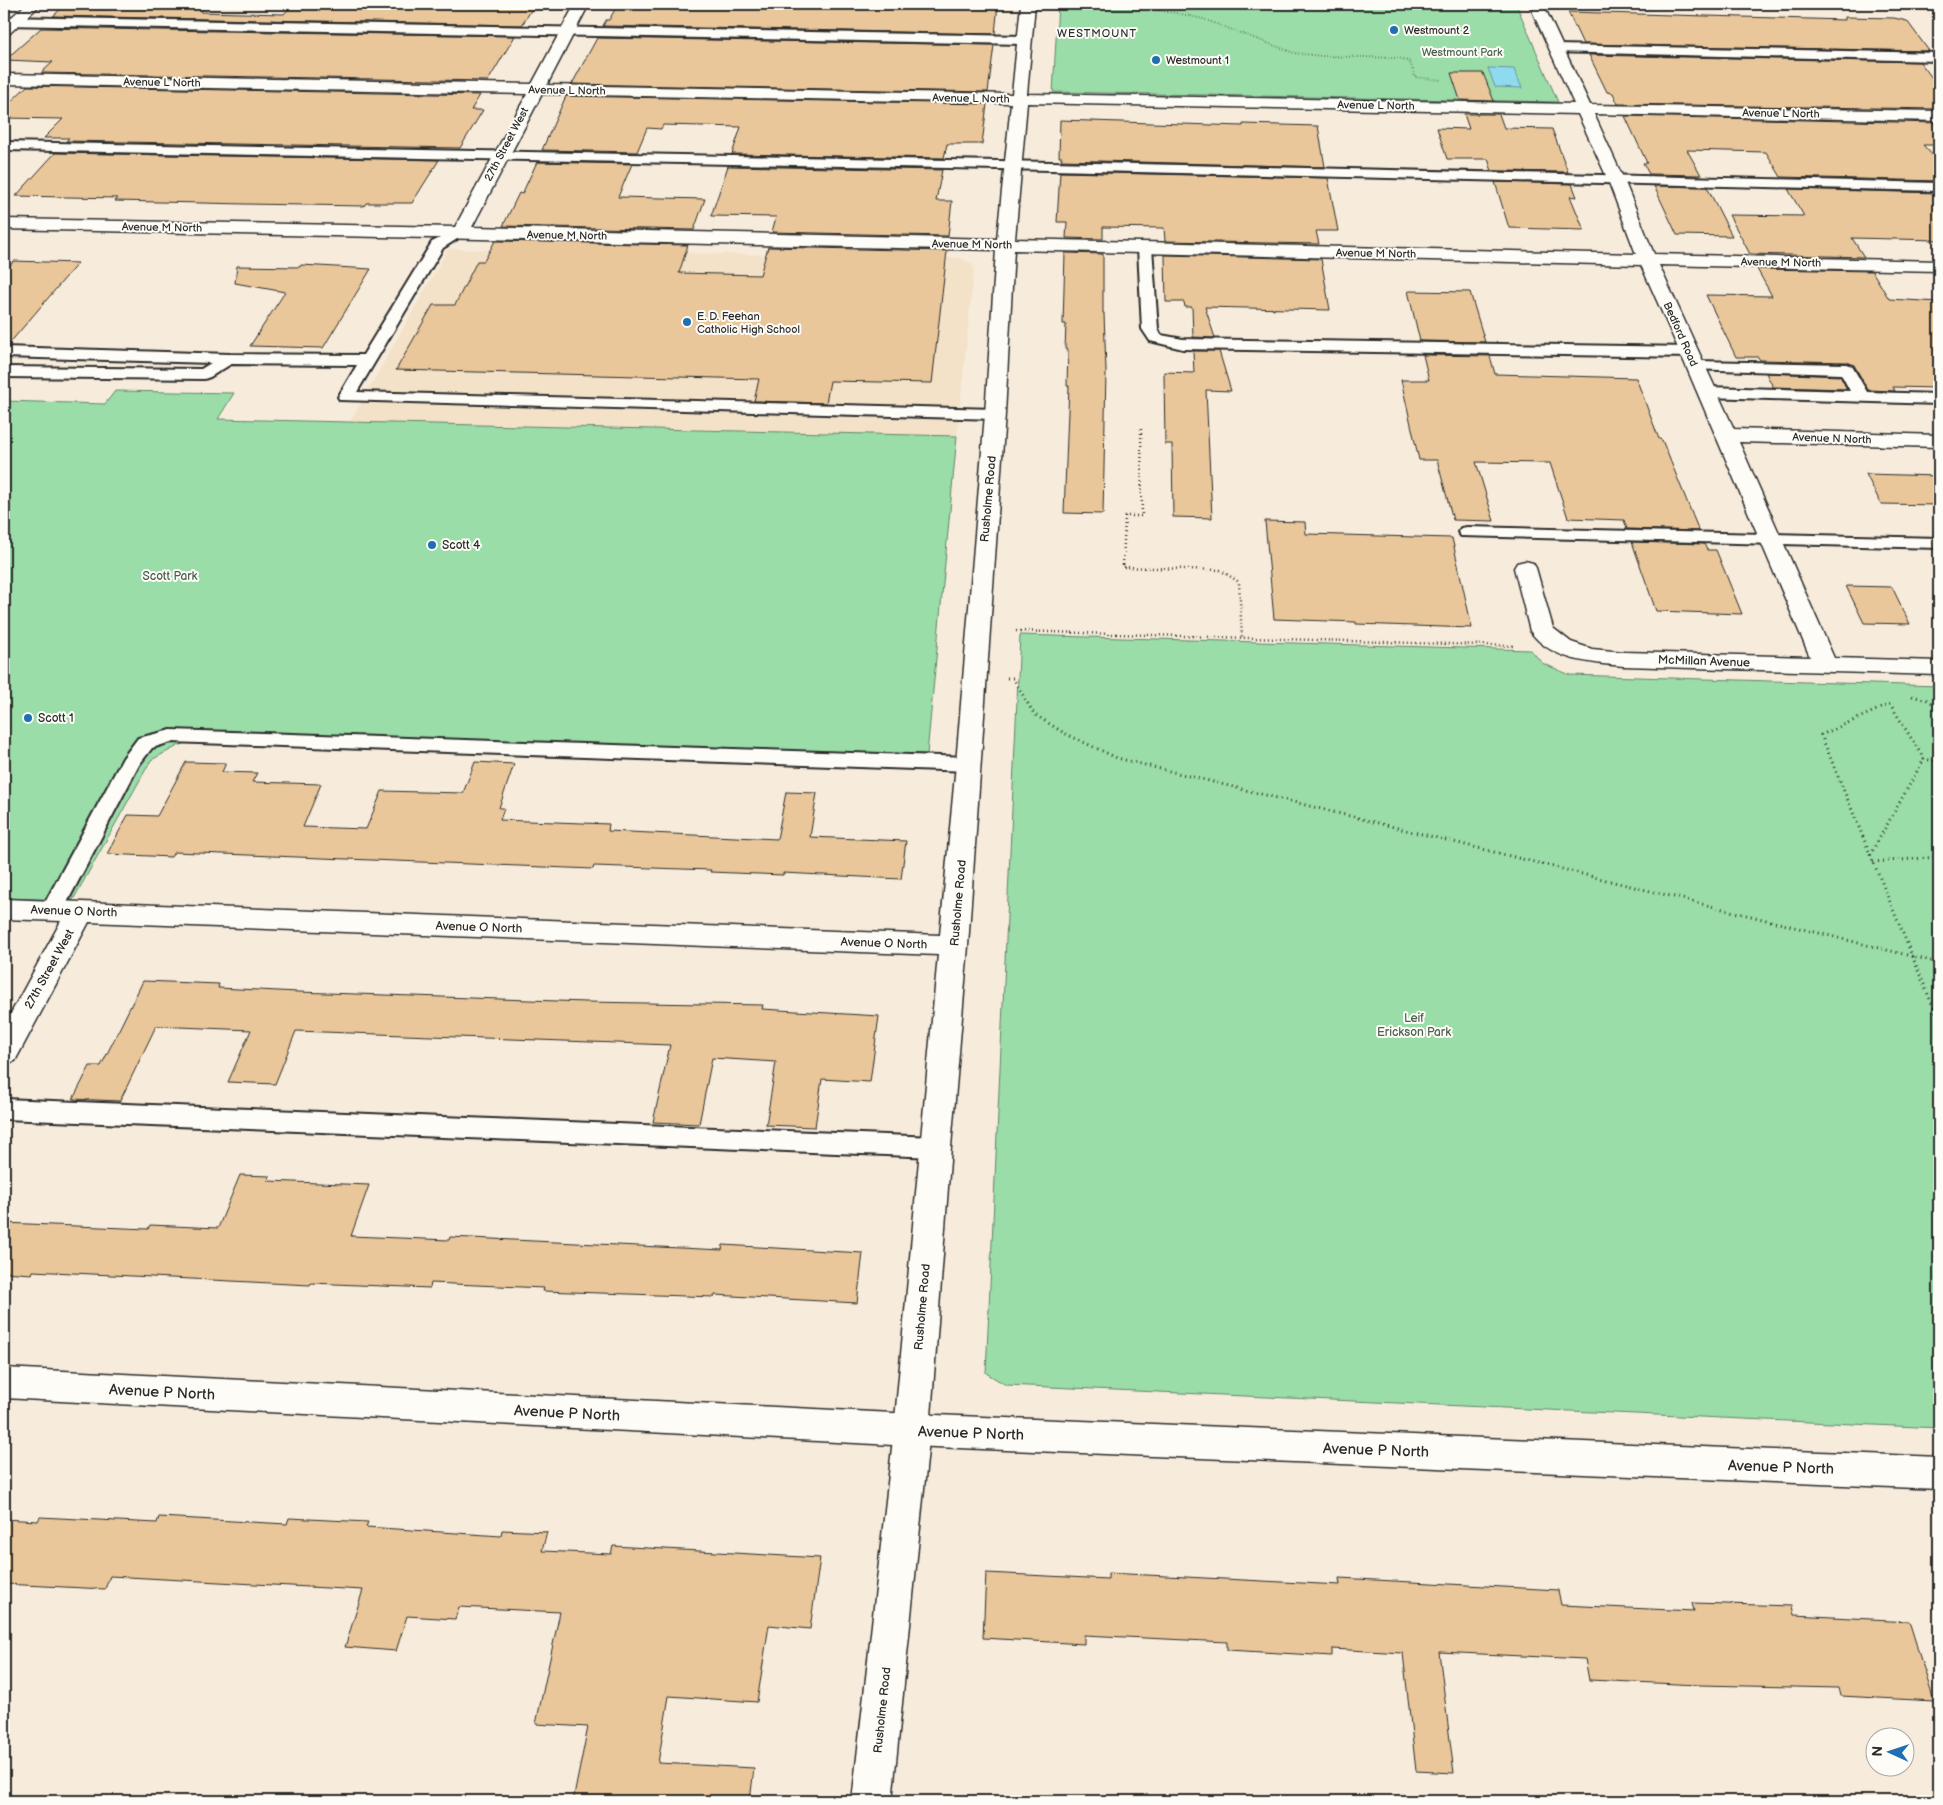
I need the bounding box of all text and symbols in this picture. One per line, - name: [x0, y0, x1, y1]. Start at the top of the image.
- marker: Westmount 2: [1388, 24, 1400, 36]
- place label: Westmount 2: [1404, 24, 1470, 37]
- district label: WESTMOUNT: [1057, 27, 1137, 40]
- park label: Westmount Park: [1422, 46, 1503, 59]
- marker: Westmount 1: [1150, 54, 1162, 66]
- place label: Westmount 1: [1166, 54, 1229, 67]
- street label: Avenue L North: [123, 75, 201, 90]
- street label: Avenue L North: [528, 83, 606, 98]
- street label: Avenue L North: [932, 91, 1010, 106]
- street label: Avenue L North: [1337, 98, 1415, 113]
- street label: 27th Street West: [482, 105, 532, 183]
- street label: Avenue L North: [1742, 106, 1820, 121]
- street label: Avenue M North: [122, 220, 202, 235]
- street label: Avenue M North: [527, 228, 607, 243]
- street label: Avenue M North: [932, 237, 1012, 252]
- street label: Avenue M North: [1336, 246, 1416, 261]
- street label: Avenue M North: [1741, 255, 1821, 270]
- street label: Bedford Road: [1661, 300, 1701, 368]
- place label: E. D. Feehan Catholic High School: [697, 310, 800, 336]
- marker: E. D. Feehan Catholic High School: [681, 316, 693, 328]
- street label: Avenue N North: [1792, 431, 1872, 446]
- street label: Rusholme Road: [977, 455, 1000, 543]
- place label: Scott 4: [442, 538, 481, 553]
- marker: Scott 4: [426, 539, 438, 551]
- park label: Scott Park: [143, 569, 198, 584]
- street label: McMillan Avenue: [1658, 652, 1750, 671]
- place label: Scott 1: [38, 711, 74, 726]
- marker: Scott 1: [22, 712, 34, 724]
- street label: Rusholme Road: [947, 859, 970, 947]
- street label: Avenue O North: [30, 902, 118, 921]
- street label: Avenue O North: [435, 918, 523, 937]
- street label: 27th Street West: [21, 926, 78, 1012]
- street label: Avenue O North: [840, 934, 928, 953]
- park label: Leif Erickson Park: [1377, 1011, 1451, 1040]
- street label: Rusholme Road: [911, 1263, 934, 1351]
- street label: Avenue P North: [108, 1380, 215, 1405]
- street label: Avenue P North: [513, 1401, 620, 1426]
- street label: Avenue P North: [918, 1422, 1024, 1445]
- street label: Avenue P North: [1323, 1439, 1429, 1462]
- street label: Avenue P North: [1728, 1456, 1834, 1479]
- street label: Rusholme Road: [871, 1666, 894, 1754]
- north arrow: [1866, 1728, 1916, 1778]
- text: N: [1869, 1746, 1886, 1757]

